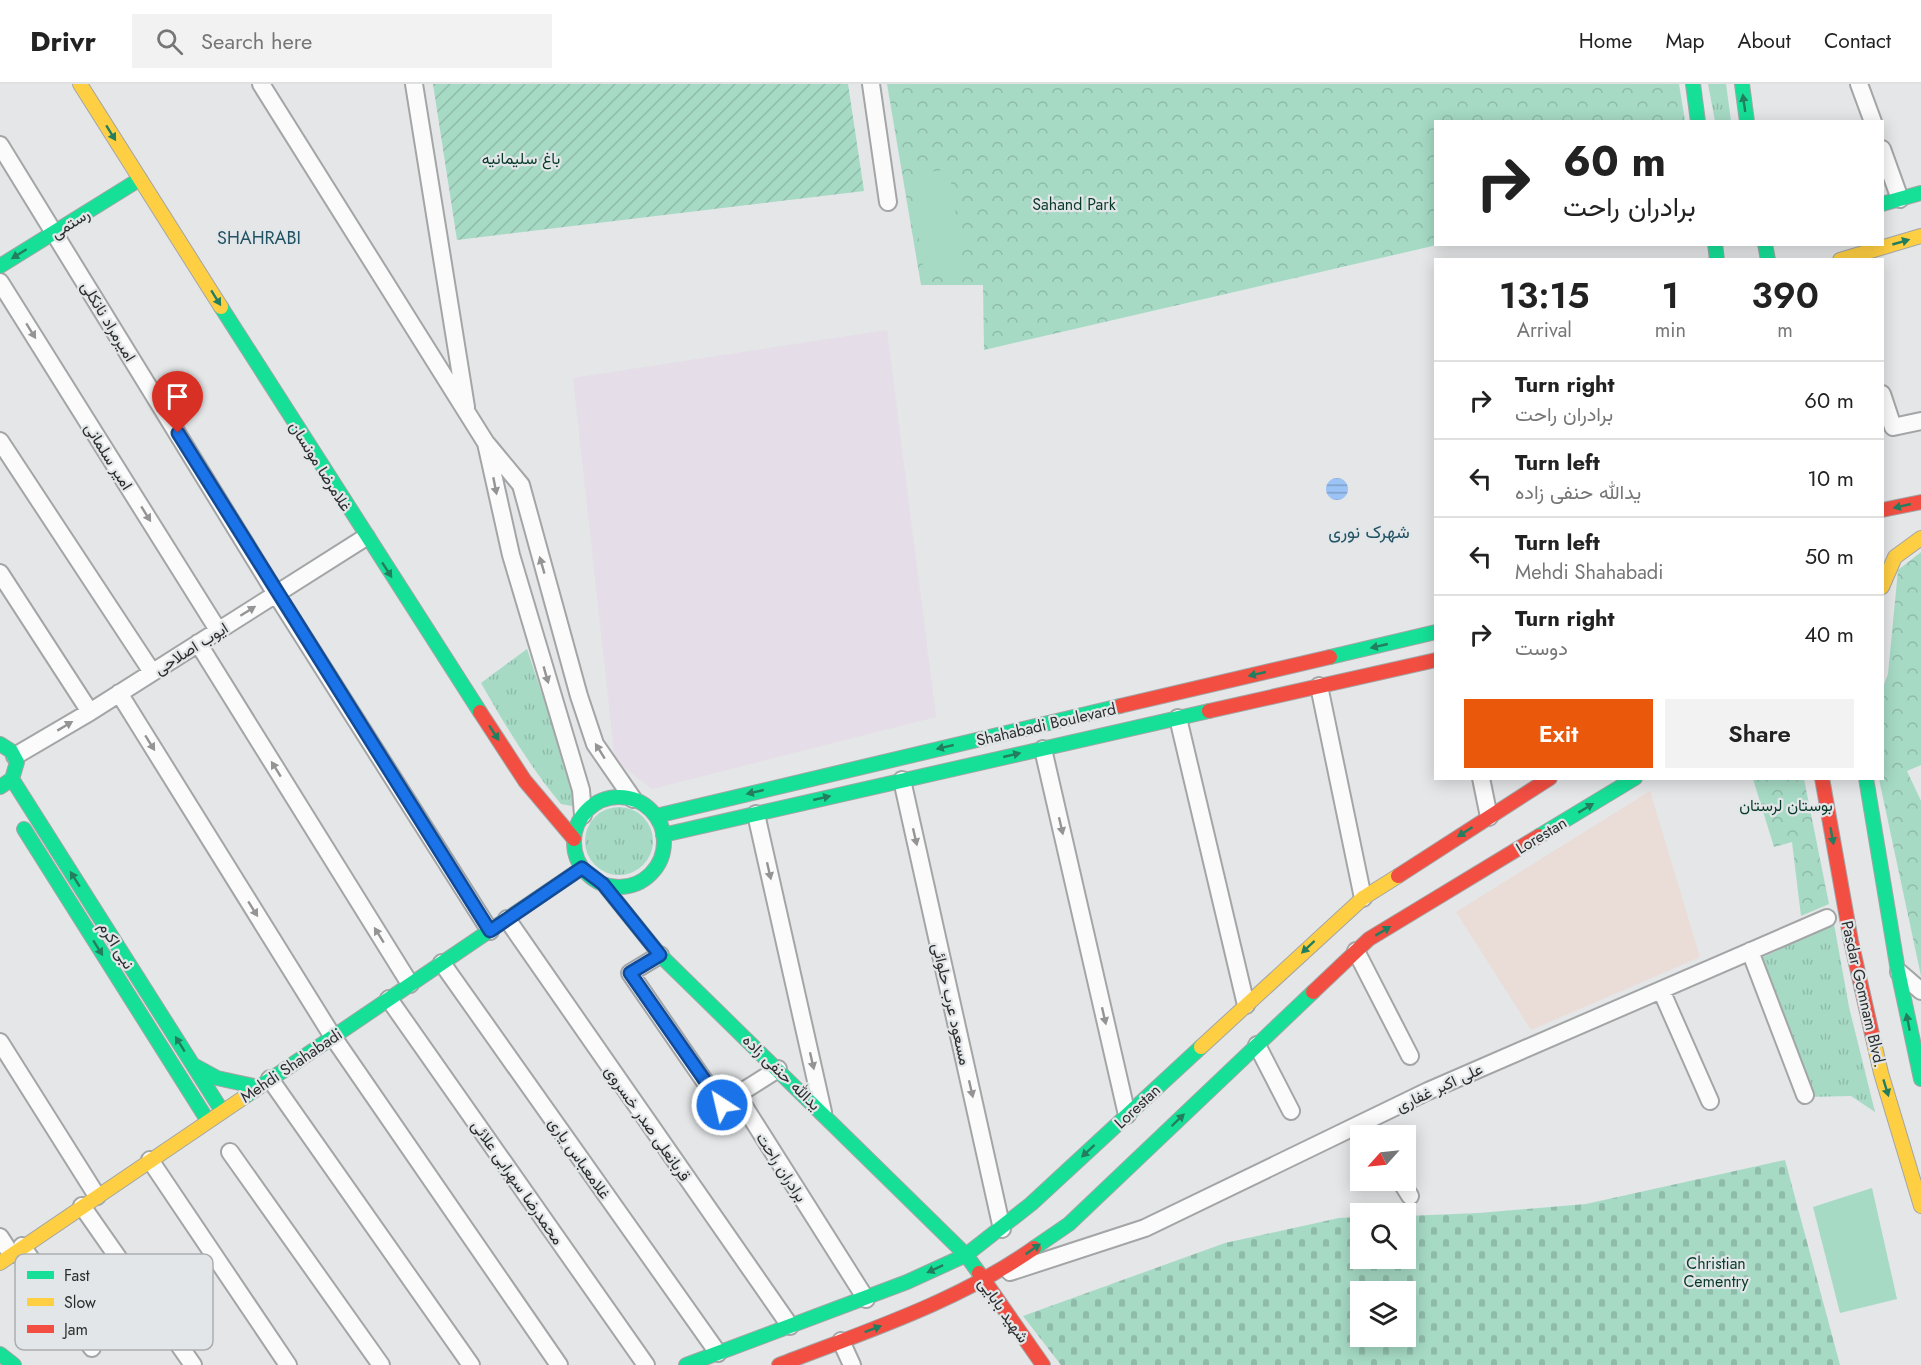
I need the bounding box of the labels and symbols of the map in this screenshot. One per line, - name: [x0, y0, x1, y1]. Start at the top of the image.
- one-way arrow: [1740, 93, 1749, 112]
- one-way arrow: [106, 125, 117, 142]
- park label: باغ سلیمانیه: [482, 147, 560, 170]
- park label: Sahand Park: [1032, 193, 1117, 216]
- street label: رستمی: [46, 202, 94, 244]
- district label: SHAHRABI: [217, 225, 301, 251]
- one-way arrow: [1892, 237, 1910, 246]
- one-way arrow: [11, 249, 27, 260]
- street label: امیرمراد نانکلی: [75, 277, 142, 366]
- one-way arrow: [210, 290, 221, 307]
- one-way arrow: [25, 323, 36, 339]
- pin: [152, 371, 203, 433]
- street label: غلامرضا مونسان: [284, 417, 358, 516]
- street label: امیر سلمانی: [79, 418, 138, 494]
- one-way arrow: [491, 477, 500, 496]
- one-way arrow: [1892, 502, 1911, 511]
- one-way arrow: [140, 506, 151, 522]
- district label: شهرک نوری: [1328, 519, 1410, 545]
- one-way arrow: [537, 556, 546, 574]
- one-way arrow: [382, 561, 393, 578]
- one-way arrow: [240, 606, 256, 617]
- street label: ایوب اصلاحی: [150, 617, 233, 680]
- one-way arrow: [1369, 641, 1388, 651]
- one-way arrow: [542, 666, 551, 684]
- one-way arrow: [1248, 670, 1266, 680]
- street label: Shahabadi Boulevard: [974, 697, 1118, 752]
- one-way arrow: [57, 721, 73, 732]
- one-way arrow: [488, 725, 499, 741]
- one-way arrow: [144, 735, 155, 751]
- one-way arrow: [594, 743, 605, 759]
- one-way arrow: [935, 743, 954, 753]
- one-way arrow: [1003, 750, 1022, 760]
- one-way arrow: [271, 761, 282, 777]
- one-way arrow: [746, 788, 764, 798]
- one-way arrow: [813, 793, 832, 803]
- park label: بوستان لرستان: [1739, 794, 1833, 817]
- one-way arrow: [1578, 803, 1594, 814]
- street label: Lorestan: [1511, 811, 1571, 860]
- one-way arrow: [1056, 817, 1066, 835]
- one-way arrow: [1457, 826, 1473, 837]
- one-way arrow: [1828, 827, 1837, 846]
- one-way arrow: [911, 828, 920, 847]
- one-way arrow: [764, 861, 774, 880]
- one-way arrow: [70, 871, 81, 887]
- one-way arrow: [247, 900, 258, 917]
- street label: نبی اکرم: [93, 917, 140, 973]
- street label: Pasdar Gomnam Blvd.: [1835, 918, 1892, 1070]
- one-way arrow: [1375, 925, 1391, 936]
- one-way arrow: [374, 927, 385, 943]
- one-way arrow: [1301, 939, 1315, 953]
- one-way arrow: [93, 940, 104, 956]
- street label: مسعود عرب حلوائی: [926, 941, 977, 1067]
- one-way arrow: [1100, 1007, 1110, 1025]
- one-way arrow: [1903, 1012, 1912, 1031]
- street label: Mehdi Shahabadi: [236, 1023, 347, 1108]
- street label: یدالله حنفی زاده: [737, 1029, 826, 1116]
- one-way arrow: [174, 1036, 185, 1052]
- one-way arrow: [807, 1052, 817, 1070]
- street label: علی اکبر غفاری: [1392, 1057, 1486, 1118]
- street label: قربانعلی صدر خسروی: [599, 1061, 696, 1186]
- position arrow: [690, 1073, 754, 1137]
- street label: Lorestan: [1109, 1079, 1166, 1134]
- one-way arrow: [1882, 1079, 1891, 1097]
- one-way arrow: [967, 1080, 976, 1099]
- street label: غلامعباس یاری: [543, 1113, 616, 1204]
- one-way arrow: [1171, 1113, 1185, 1127]
- street label: محمدرضا سهرابی علائی: [466, 1115, 569, 1249]
- north arrow: [1350, 1125, 1416, 1191]
- street label: برادران راحت: [751, 1128, 813, 1206]
- one-way arrow: [1081, 1144, 1096, 1158]
- one-way arrow: [1024, 1243, 1040, 1255]
- park label: Christian Cementry: [1683, 1252, 1750, 1293]
- legend: [15, 1254, 213, 1350]
- text: Fast: [64, 1264, 90, 1287]
- one-way arrow: [926, 1265, 943, 1274]
- street label: شهید بابایی: [973, 1273, 1035, 1348]
- text: Slow: [64, 1291, 96, 1314]
- text: Jam: [62, 1318, 88, 1341]
- one-way arrow: [864, 1324, 882, 1333]

